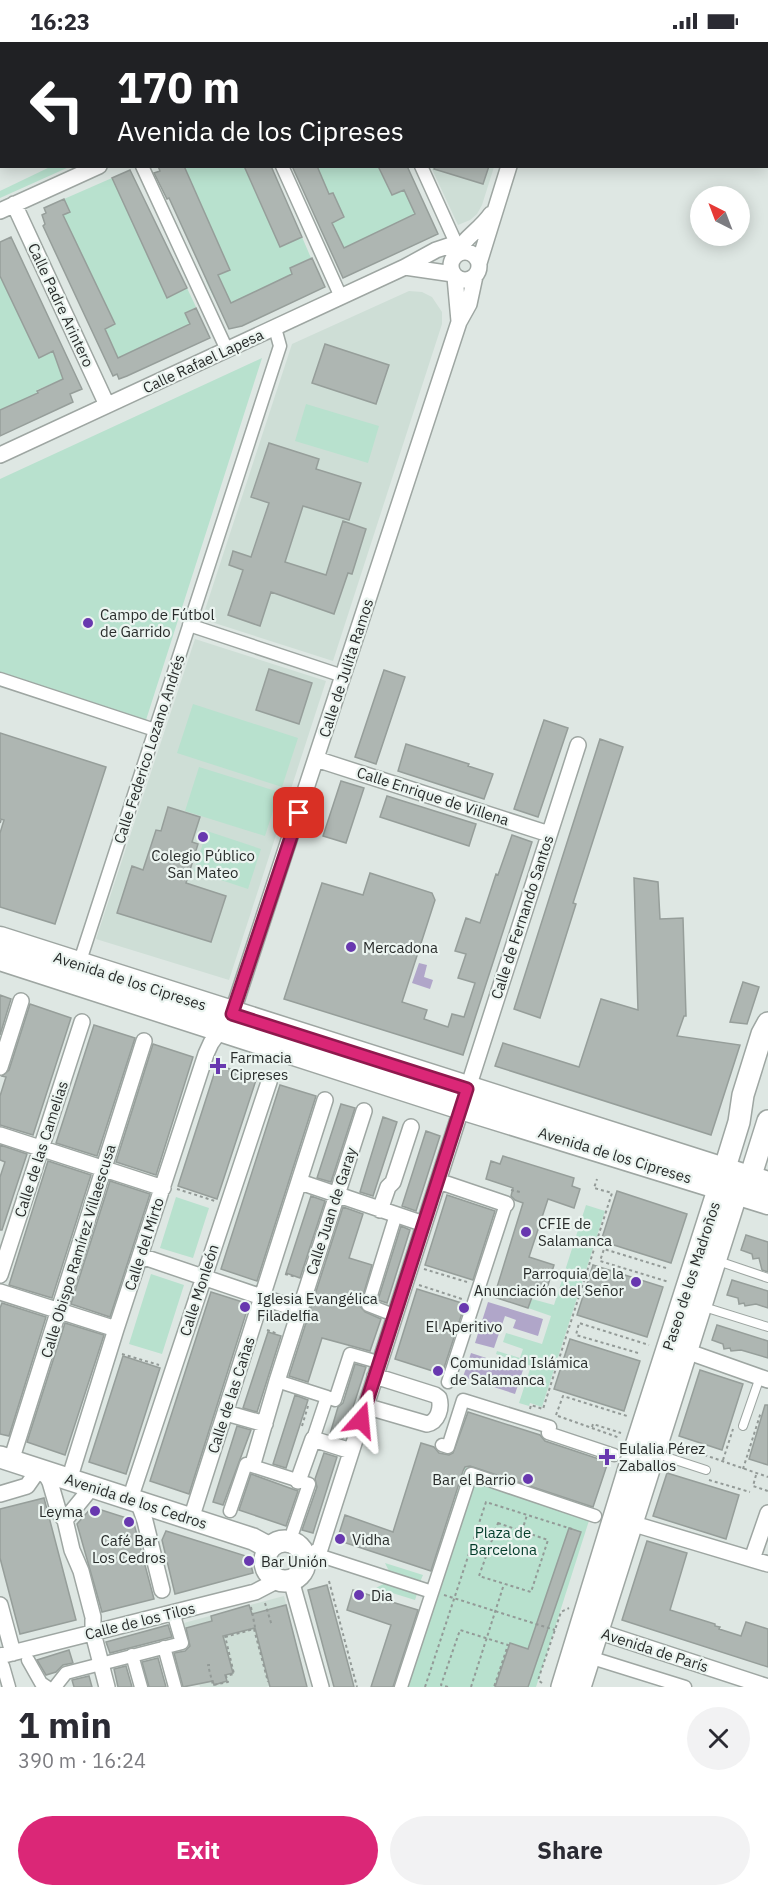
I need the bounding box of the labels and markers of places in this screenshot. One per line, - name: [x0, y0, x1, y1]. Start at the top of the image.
- place label: Campo de Fútbol de Garrido: [100, 605, 215, 641]
- marker: Campo de Fútbol de Garrido: [81, 616, 95, 630]
- pin: [273, 787, 324, 838]
- marker: Colegio Público San Mateo: [196, 830, 210, 844]
- place label: Colegio Público San Mateo: [151, 846, 255, 882]
- place label: Mercadona: [363, 938, 438, 957]
- marker: Mercadona: [344, 940, 358, 954]
- place label: Farmacia Cipreses: [230, 1048, 292, 1084]
- marker: Farmacia Cipreses: [211, 1059, 225, 1073]
- place label: CFIE de Salamanca: [538, 1214, 612, 1250]
- marker: CFIE de Salamanca: [519, 1225, 533, 1239]
- place label: Parroquia de la Anunciación del Señor: [474, 1264, 624, 1300]
- marker: Parroquia de la Anunciación del Señor: [629, 1275, 643, 1289]
- place label: Iglesia Evangélica Filadelfia: [257, 1289, 378, 1325]
- marker: Iglesia Evangélica Filadelfia: [238, 1300, 252, 1314]
- marker: El Aperitivo: [457, 1301, 471, 1315]
- place label: El Aperitivo: [426, 1317, 502, 1336]
- place label: Comunidad Islámica de Salamanca: [450, 1353, 588, 1389]
- marker: Comunidad Islámica de Salamanca: [431, 1364, 445, 1378]
- place label: Eulalia Pérez Zaballos: [619, 1439, 705, 1475]
- marker: Eulalia Pérez Zaballos: [600, 1450, 614, 1464]
- place label: Bar el Barrio: [432, 1470, 516, 1489]
- marker: Bar el Barrio: [521, 1472, 535, 1486]
- place label: Leyma: [39, 1502, 83, 1521]
- marker: Leyma: [88, 1504, 102, 1518]
- marker: Café Bar Los Cedros: [122, 1515, 136, 1529]
- place label: Vidha: [352, 1530, 390, 1549]
- place label: Café Bar Los Cedros: [92, 1531, 166, 1567]
- marker: Vidha: [333, 1532, 347, 1546]
- place label: Bar Unión: [261, 1552, 327, 1571]
- marker: Bar Unión: [242, 1554, 256, 1568]
- place label: Dia: [371, 1586, 393, 1605]
- marker: Dia: [352, 1588, 366, 1602]

